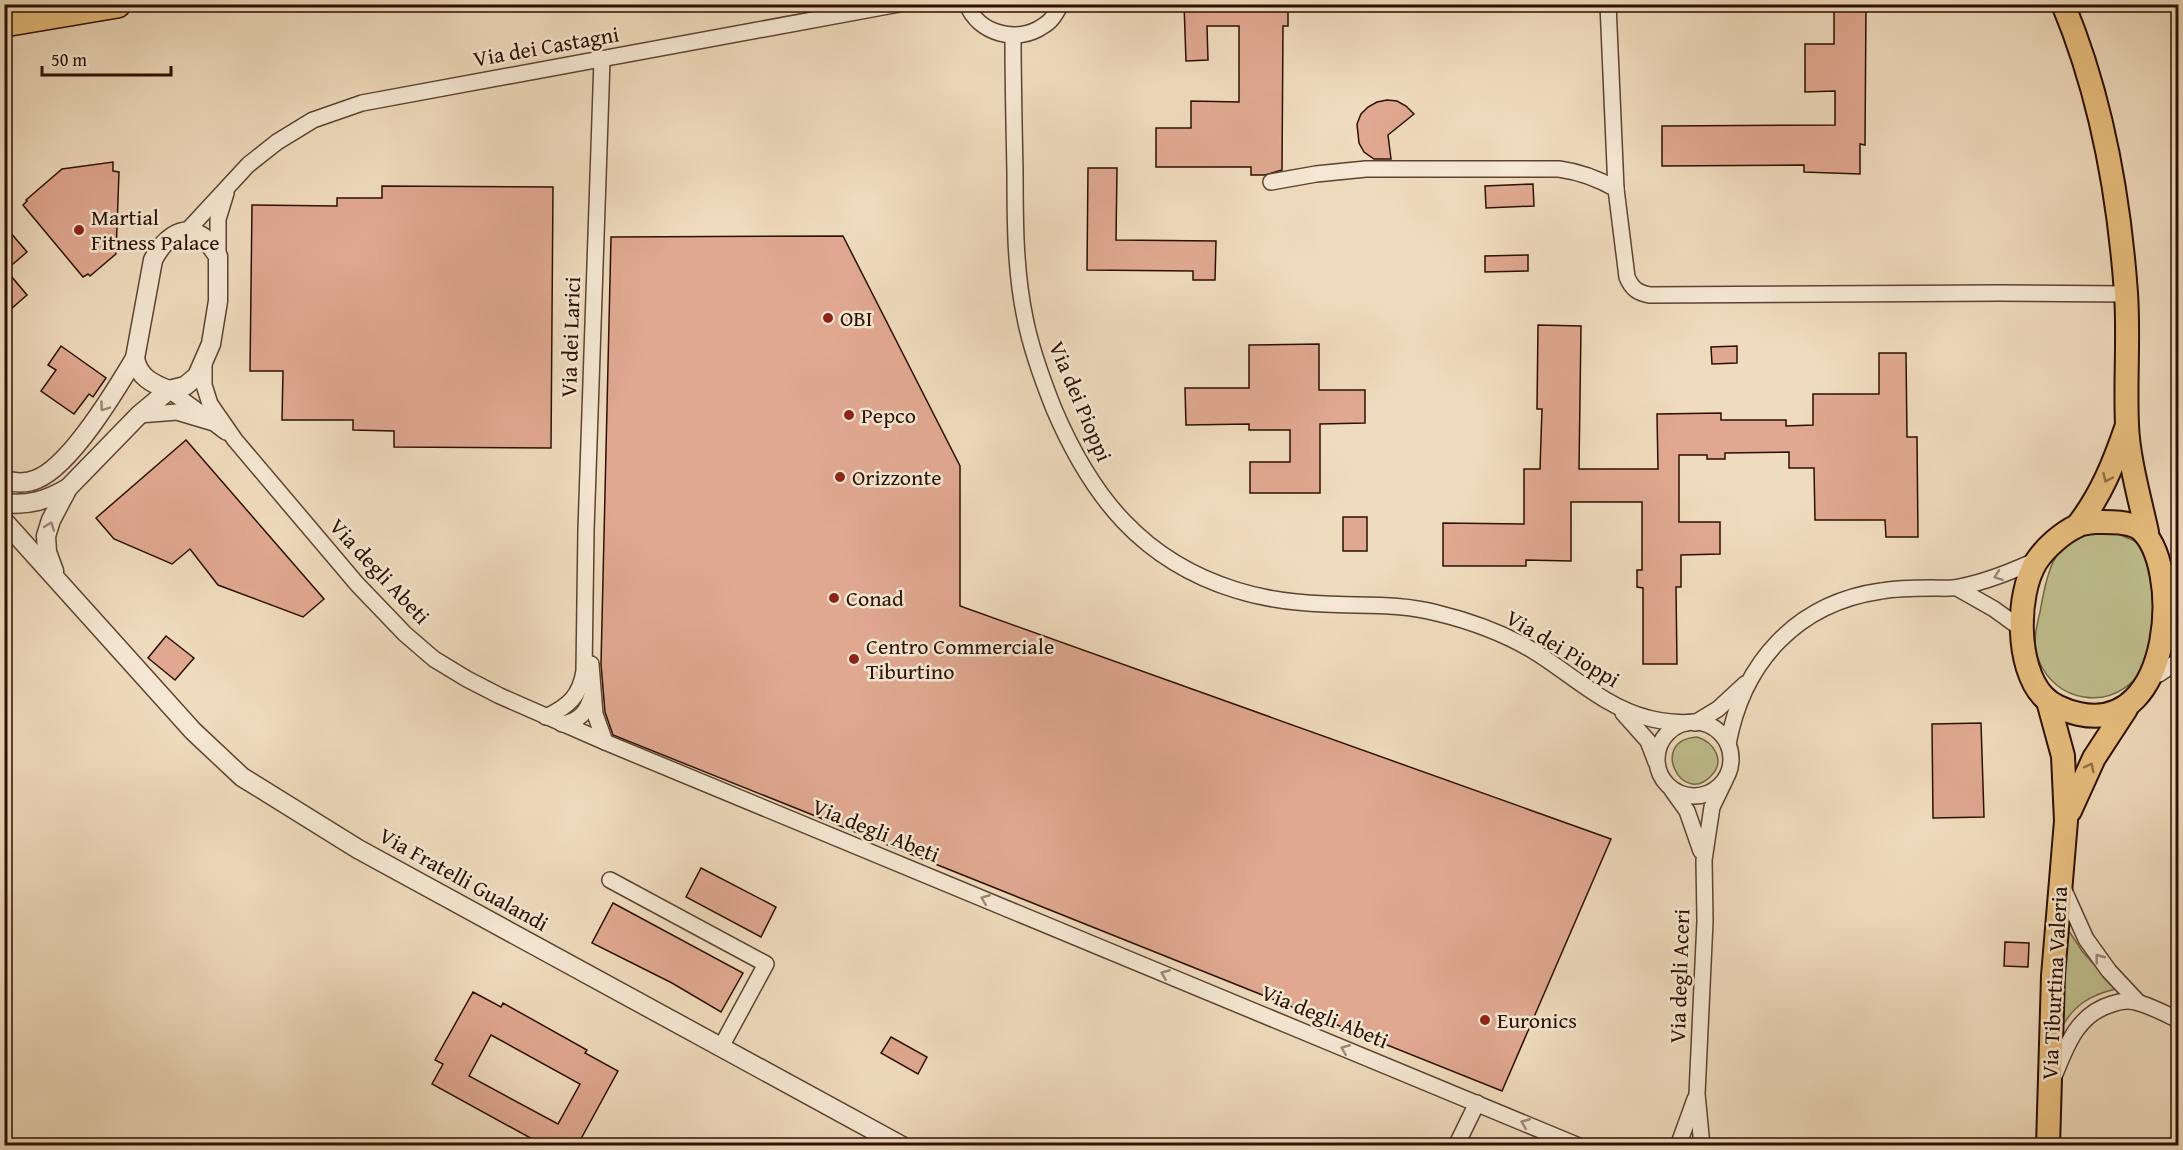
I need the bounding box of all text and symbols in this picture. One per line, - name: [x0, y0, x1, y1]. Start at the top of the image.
- street label: Via dei Castagni: [471, 17, 621, 75]
- scale bar: [42, 39, 171, 77]
- text: 50 m: [51, 46, 87, 73]
- place label: Martial Fitness Palace: [91, 201, 220, 258]
- marker: Martial Fitness Palace: [72, 223, 86, 237]
- street label: Via dei Larici: [552, 276, 588, 398]
- place label: OBI: [840, 302, 873, 334]
- marker: OBI: [821, 311, 835, 325]
- street label: Via dei Pioppi: [1041, 336, 1121, 466]
- place label: Pepco: [861, 399, 916, 431]
- one-way arrow: [100, 401, 111, 412]
- marker: Pepco: [842, 408, 856, 422]
- place label: Orizzonte: [852, 461, 942, 493]
- marker: Orizzonte: [833, 470, 847, 484]
- one-way arrow: [2102, 472, 2114, 483]
- street label: Via degli Abeti: [322, 511, 438, 631]
- one-way arrow: [42, 521, 55, 532]
- one-way arrow: [1993, 568, 2003, 581]
- place label: Conad: [846, 582, 904, 614]
- marker: Conad: [827, 591, 841, 605]
- street label: Via dei Pioppi: [1500, 601, 1626, 695]
- place label: Centro Commerciale Tiburtino: [866, 630, 1054, 687]
- marker: Centro Commerciale Tiburtino: [847, 652, 861, 666]
- one-way arrow: [2082, 762, 2094, 773]
- street label: Via degli Abeti: [807, 790, 945, 870]
- street label: Via Fratelli Gualandi: [373, 819, 555, 939]
- street label: Via Tiburtina Valeria: [2033, 885, 2075, 1081]
- one-way arrow: [980, 894, 991, 906]
- street label: Via degli Aceri: [1661, 908, 1697, 1044]
- one-way arrow: [2096, 954, 2107, 965]
- one-way arrow: [1160, 969, 1171, 981]
- street label: Via degli Abeti: [1256, 976, 1394, 1056]
- place label: Euronics: [1497, 1004, 1577, 1036]
- marker: Euronics: [1478, 1013, 1492, 1027]
- one-way arrow: [1341, 1044, 1352, 1056]
- one-way arrow: [1521, 1118, 1532, 1130]

